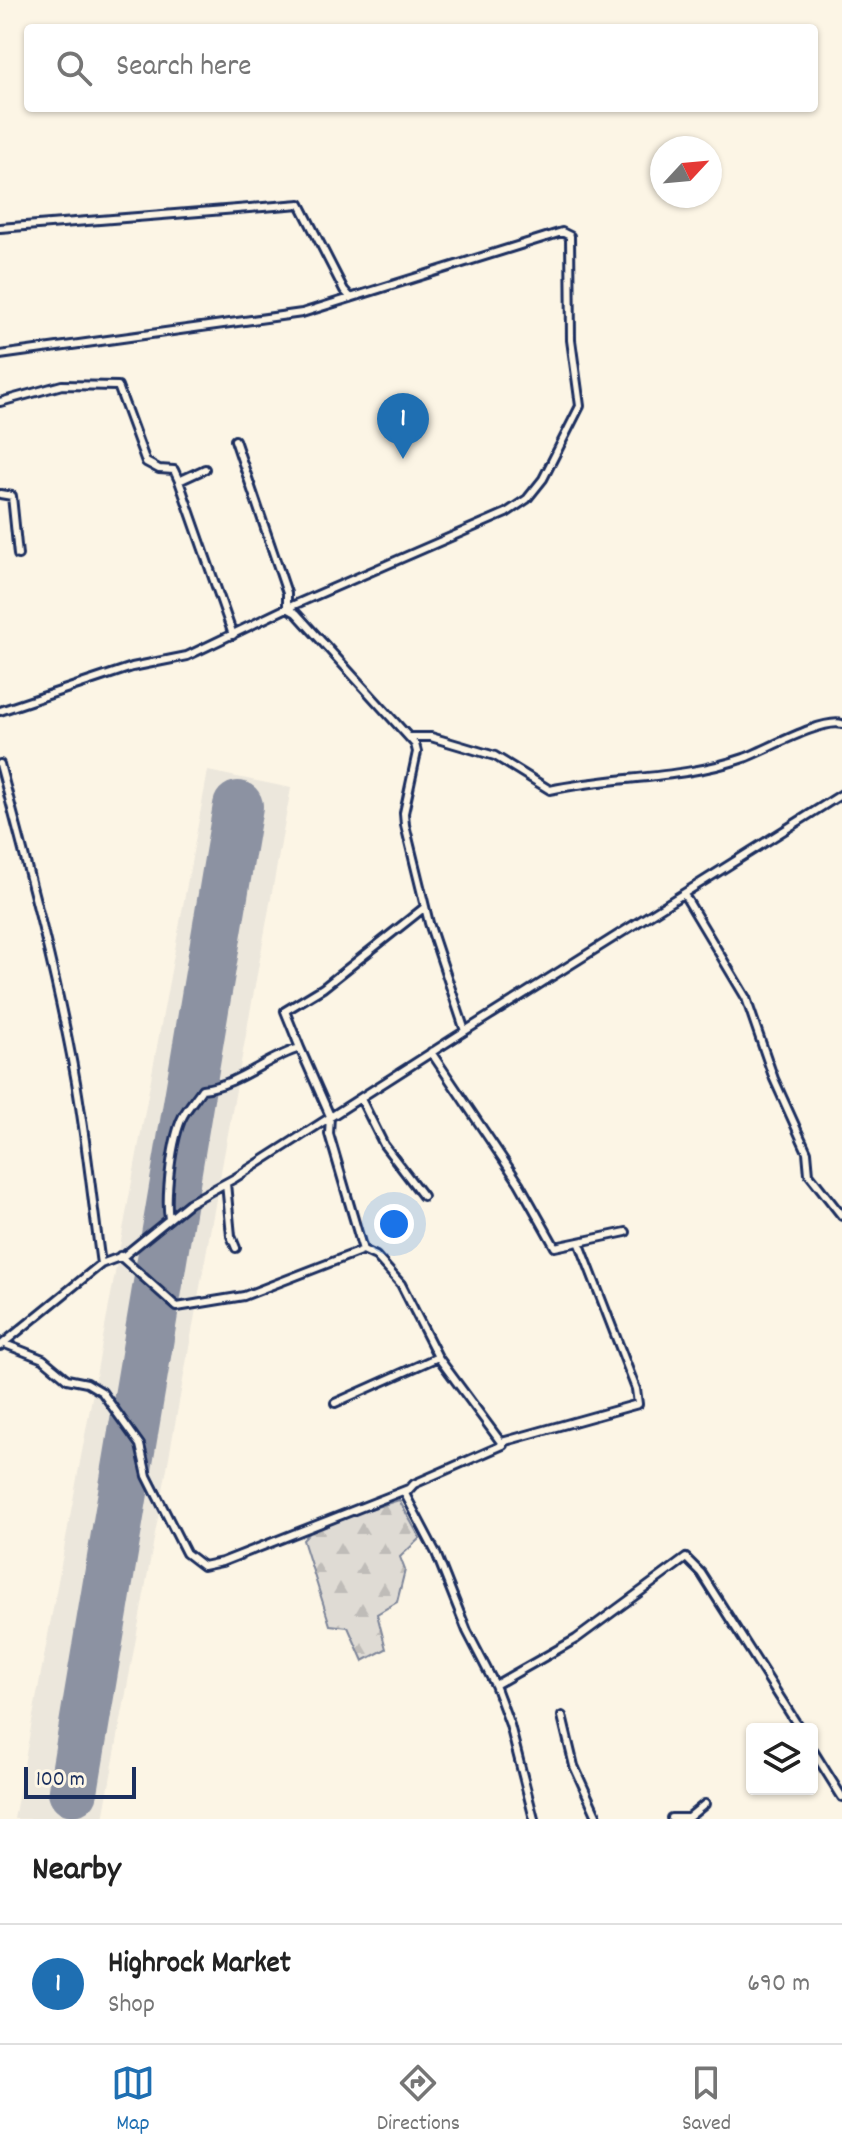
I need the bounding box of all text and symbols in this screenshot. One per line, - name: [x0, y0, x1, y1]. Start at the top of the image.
- search box: [24, 24, 818, 112]
- icon: search: [52, 46, 96, 90]
- text: Search here: [116, 47, 252, 90]
- north arrow: [650, 136, 722, 208]
- pin: 1: [377, 393, 429, 459]
- your location: [374, 1204, 414, 1244]
- map controls: [746, 1723, 818, 1795]
- button: layers: [746, 1723, 818, 1795]
- scale bar: [24, 1763, 136, 1799]
- text: 100 m: [36, 1765, 85, 1796]
- text: Nearby: [32, 1847, 121, 1896]
- text: Highrock Market: [108, 1944, 291, 1987]
- text: 1: [55, 1966, 61, 2003]
- text: 690 m: [747, 1966, 810, 2003]
- text: Shop: [108, 1987, 155, 2024]
- tab: Map: [111, 2061, 155, 2140]
- tab: Directions: [377, 2061, 460, 2140]
- tab: Saved: [682, 2061, 731, 2140]

